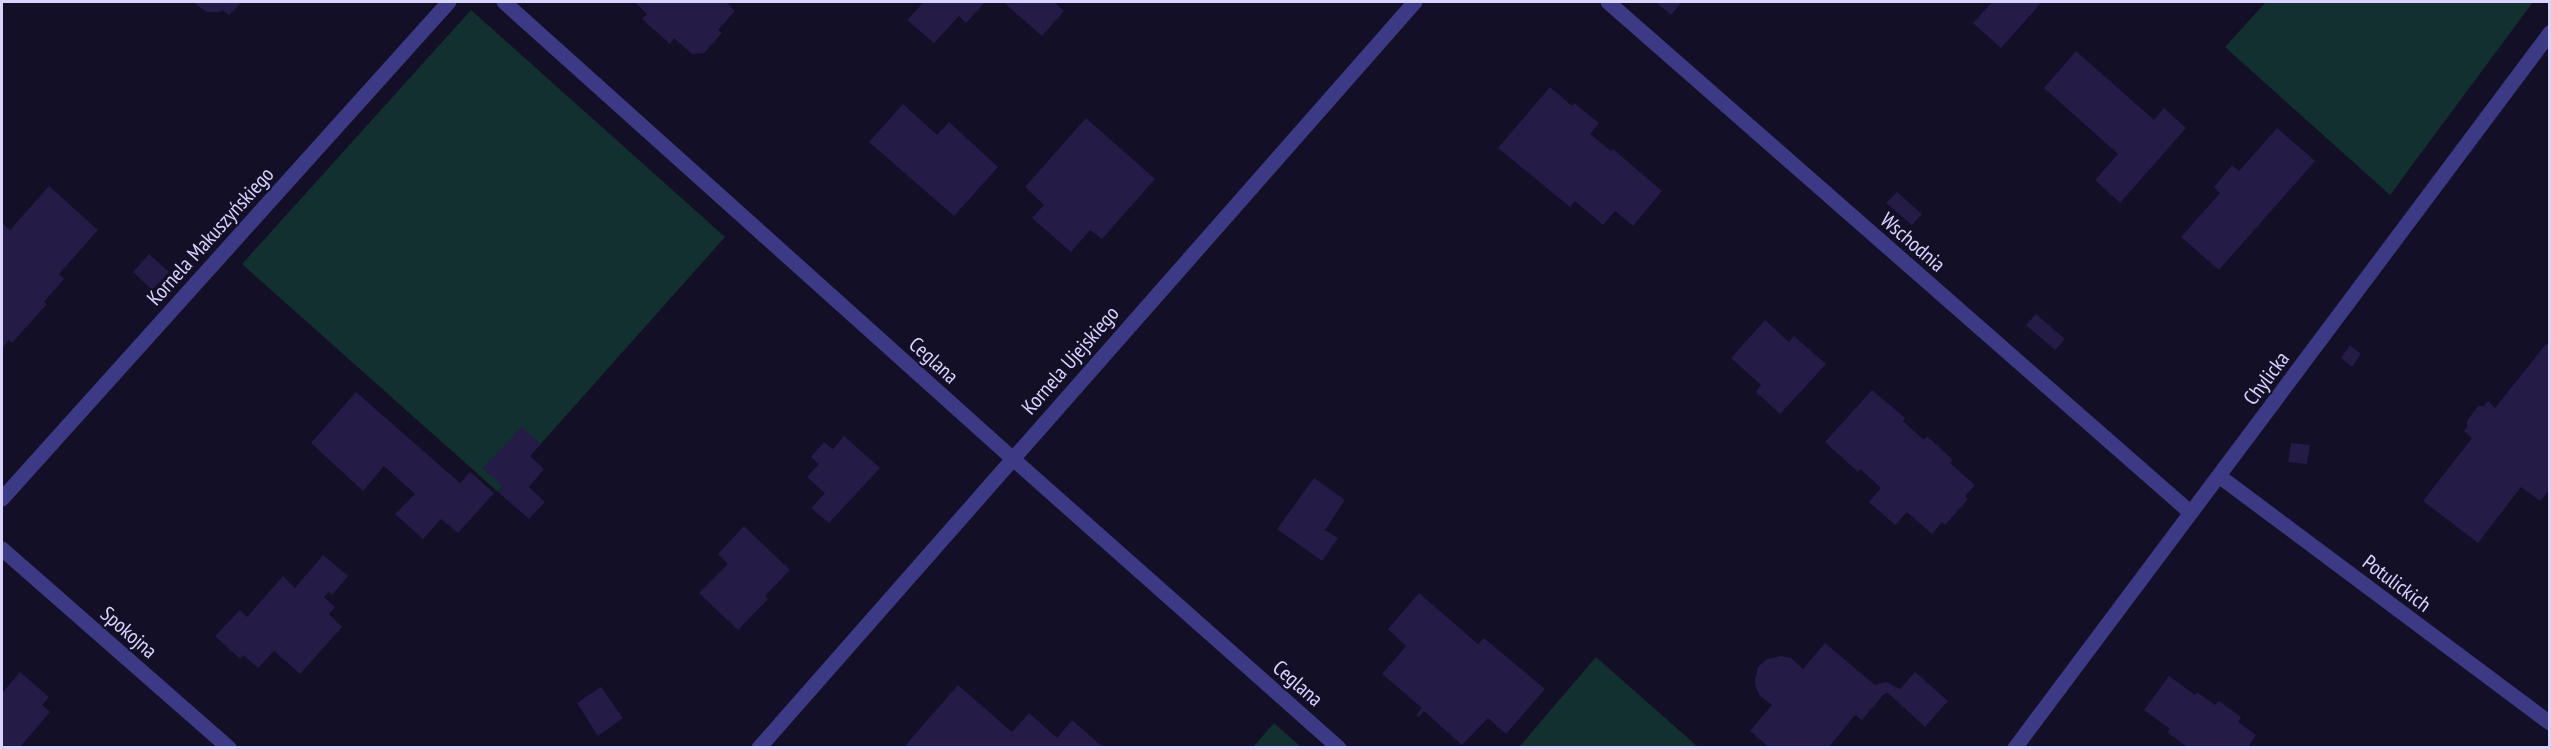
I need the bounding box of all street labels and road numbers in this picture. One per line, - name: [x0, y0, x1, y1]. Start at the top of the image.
- street label: Kornela Makuszyńskiego: [141, 161, 279, 311]
- street label: Wschodnia: [1875, 206, 1951, 278]
- street label: Kornela Ujejskiego: [1015, 300, 1125, 420]
- street label: Ceglana: [904, 331, 964, 389]
- street label: Chylicka: [2237, 346, 2295, 410]
- street label: Potulickich: [2357, 548, 2437, 618]
- street label: Spokojna: [95, 600, 163, 664]
- street label: Ceglana: [1267, 654, 1329, 712]

